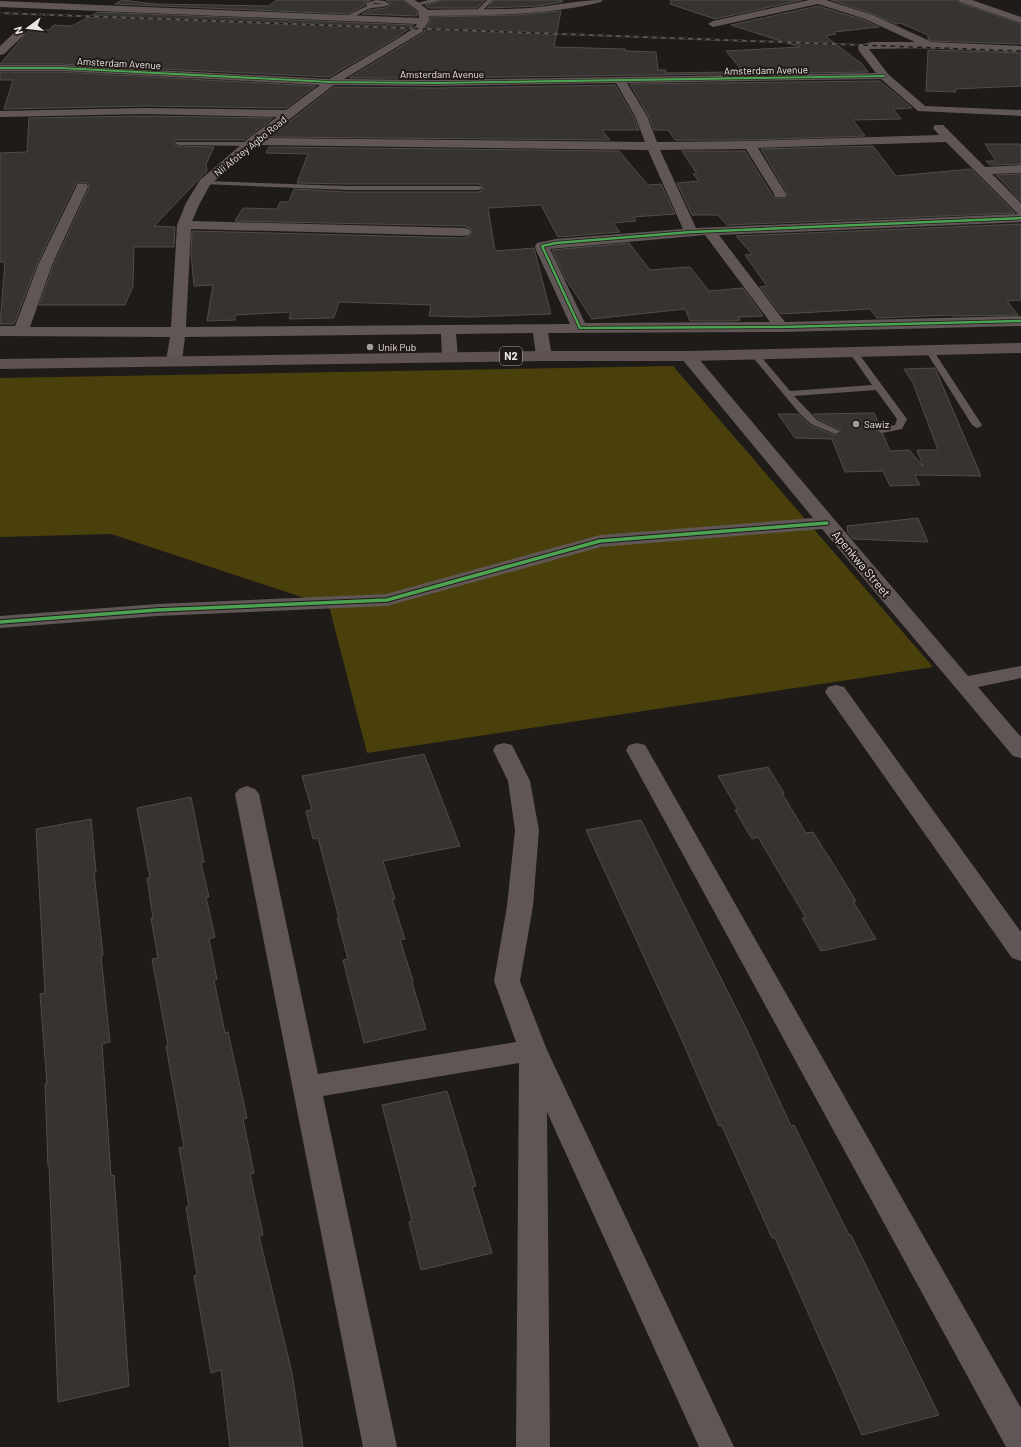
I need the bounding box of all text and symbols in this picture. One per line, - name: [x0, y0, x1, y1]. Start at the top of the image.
- north arrow: [8, 8, 48, 48]
- text: N: [11, 25, 25, 36]
- street label: Amsterdam Avenue: [77, 55, 161, 71]
- street label: Amsterdam Avenue: [724, 63, 808, 77]
- street label: Amsterdam Avenue: [400, 68, 484, 80]
- street label: Nii Afotey Agbo Road: [211, 113, 289, 179]
- place label: Unik Pub: [378, 341, 416, 353]
- marker: Unik Pub: [365, 342, 375, 352]
- road number: N2: [500, 347, 522, 365]
- place label: Sawiz: [864, 418, 890, 430]
- marker: Sawiz: [851, 419, 861, 429]
- street label: Apenkwa Street: [830, 527, 894, 599]

